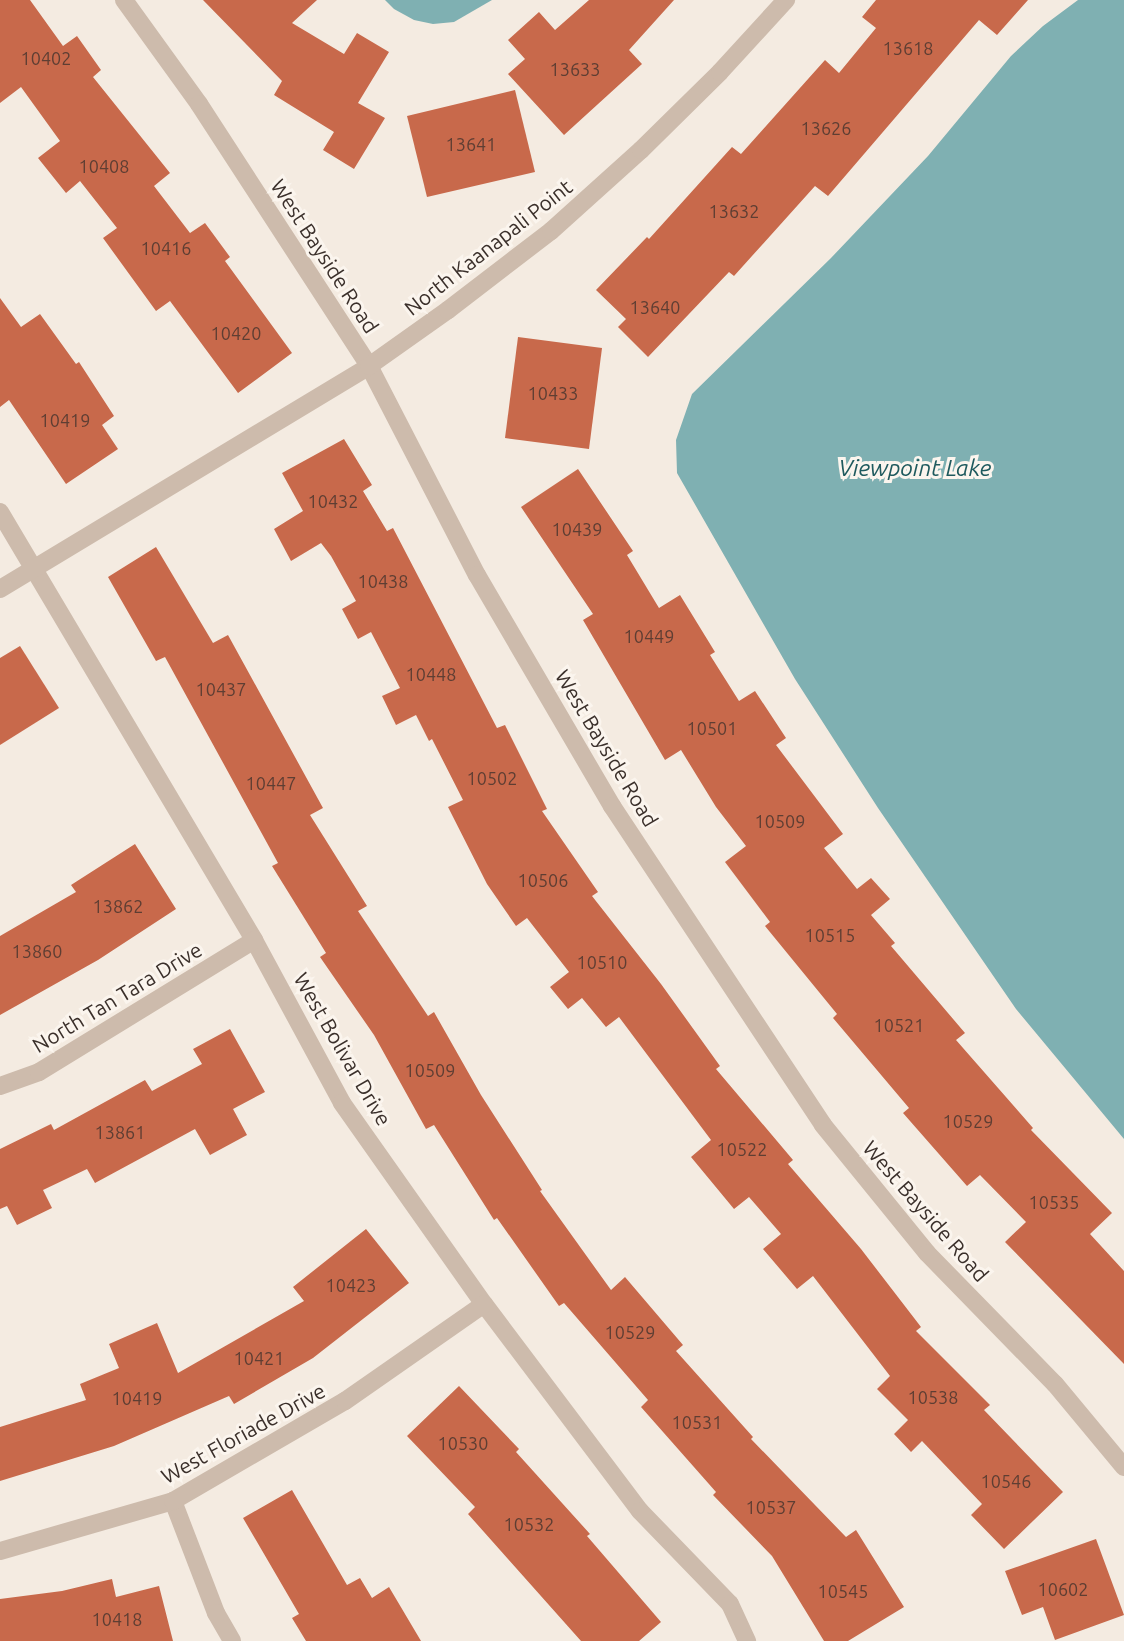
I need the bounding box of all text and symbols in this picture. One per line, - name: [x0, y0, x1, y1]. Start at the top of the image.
- house number: 13618: [883, 37, 933, 59]
- house number: 10402: [21, 47, 71, 69]
- house number: 13633: [550, 58, 600, 80]
- house number: 13626: [801, 117, 851, 139]
- house number: 13641: [446, 133, 496, 155]
- house number: 10408: [79, 155, 129, 177]
- street label: West Bayside Road: [266, 174, 384, 338]
- street label: North Kaanapali Point: [399, 174, 577, 320]
- house number: 13632: [709, 200, 759, 222]
- house number: 10416: [141, 237, 191, 259]
- house number: 13640: [630, 296, 680, 318]
- house number: 10420: [211, 322, 261, 344]
- house number: 10433: [528, 382, 578, 404]
- house number: 10419: [40, 409, 90, 431]
- water label: Viewpoint Lake: [839, 454, 991, 482]
- house number: 10432: [308, 490, 358, 512]
- house number: 10439: [552, 518, 602, 540]
- house number: 10438: [358, 570, 408, 592]
- house number: 10449: [624, 625, 674, 647]
- house number: 10448: [406, 663, 456, 685]
- street label: West Bayside Road: [550, 665, 664, 831]
- house number: 10437: [196, 678, 246, 700]
- house number: 10501: [687, 717, 737, 739]
- house number: 10502: [467, 767, 517, 789]
- house number: 10447: [246, 772, 296, 794]
- house number: 10509: [755, 810, 805, 832]
- house number: 10506: [518, 869, 568, 891]
- house number: 13862: [93, 895, 143, 917]
- house number: 10515: [805, 924, 855, 946]
- street label: North Tan Tara Drive: [28, 936, 206, 1058]
- house number: 13860: [12, 940, 62, 962]
- house number: 10510: [577, 951, 627, 973]
- street label: West Bolivar Drive: [289, 968, 397, 1130]
- house number: 10521: [874, 1014, 924, 1036]
- house number: 10509: [405, 1059, 455, 1081]
- house number: 10529: [943, 1110, 993, 1132]
- house number: 13861: [95, 1121, 145, 1143]
- street label: West Bayside Road: [858, 1135, 994, 1287]
- house number: 10522: [717, 1138, 767, 1160]
- house number: 10535: [1029, 1191, 1079, 1213]
- house number: 10423: [326, 1274, 376, 1296]
- house number: 10529: [605, 1321, 655, 1343]
- house number: 10421: [234, 1347, 284, 1369]
- street label: West Floriade Drive: [156, 1377, 330, 1489]
- house number: 10538: [908, 1386, 958, 1408]
- house number: 10419: [112, 1387, 162, 1409]
- house number: 10531: [672, 1411, 722, 1433]
- house number: 10530: [438, 1432, 488, 1454]
- house number: 10546: [981, 1470, 1031, 1492]
- house number: 10537: [746, 1496, 796, 1518]
- house number: 10532: [504, 1513, 554, 1535]
- house number: 10602: [1038, 1578, 1088, 1600]
- house number: 10545: [818, 1580, 868, 1602]
- house number: 10418: [92, 1608, 142, 1630]

